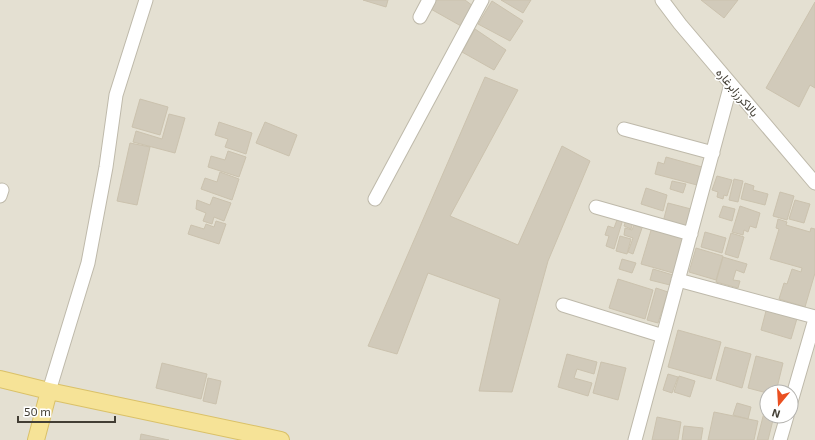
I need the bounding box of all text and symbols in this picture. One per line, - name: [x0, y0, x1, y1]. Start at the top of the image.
- street label: بالاکرززابرغاره: [712, 65, 762, 120]
- north arrow: [759, 384, 799, 424]
- scale bar: [18, 398, 115, 424]
- text: 50 m: [24, 404, 51, 418]
- text: N: [770, 407, 782, 421]

